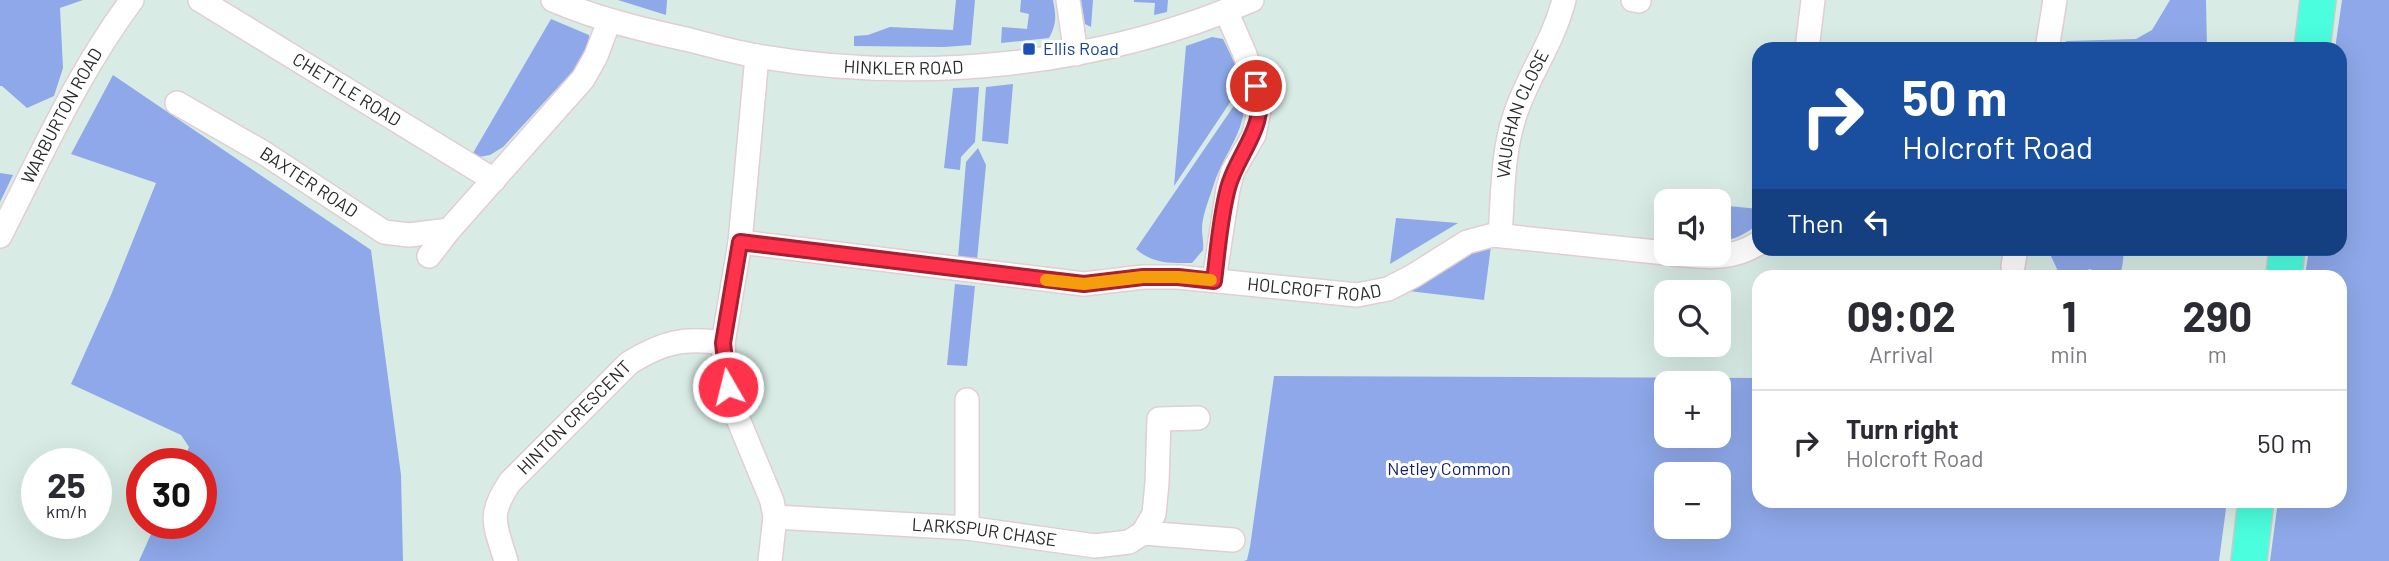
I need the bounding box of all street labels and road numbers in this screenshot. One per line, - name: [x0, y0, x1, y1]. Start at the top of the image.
- street label: WARBURTON ROAD: [16, 44, 107, 187]
- street label: VAUGHAN CLOSE: [1491, 46, 1553, 179]
- street label: CHETTLE ROAD: [289, 47, 405, 130]
- street label: HINKLER ROAD: [843, 54, 964, 79]
- street label: BAXTER ROAD: [256, 142, 362, 222]
- street label: HOLCROFT ROAD: [1246, 272, 1383, 305]
- street label: HINTON CRESCENT: [512, 355, 635, 479]
- street label: LARKSPUR CHASE: [911, 513, 1058, 551]

